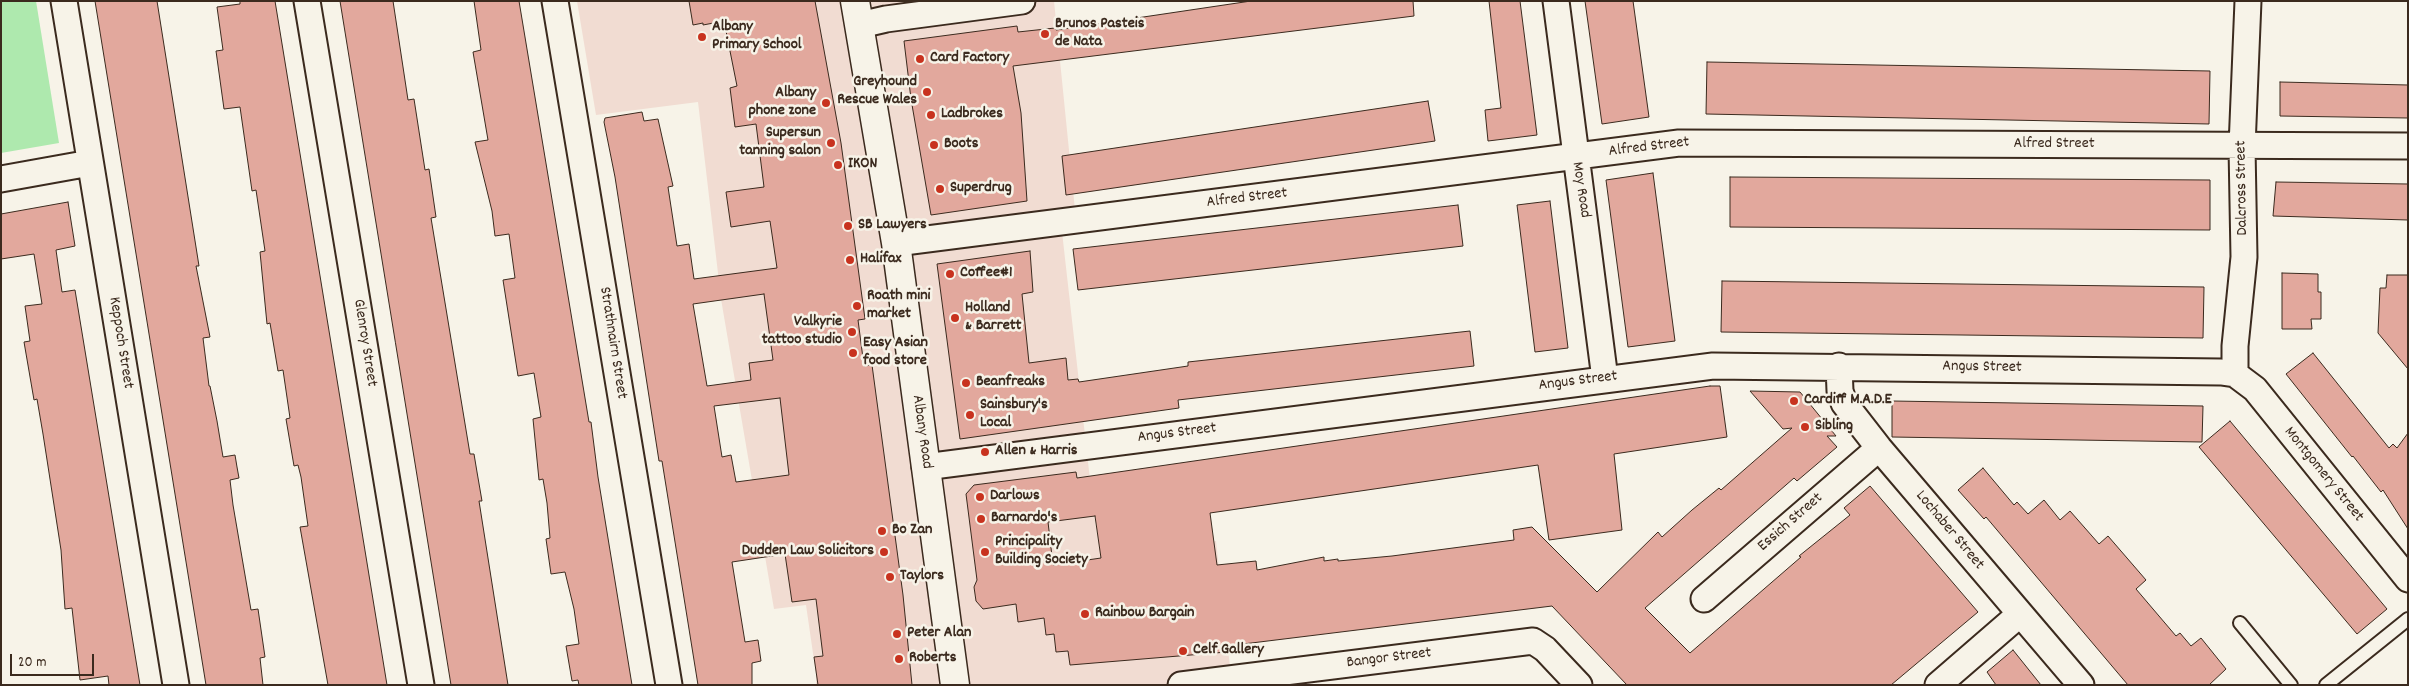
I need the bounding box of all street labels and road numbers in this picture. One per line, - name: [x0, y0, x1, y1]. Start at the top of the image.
- street label: Alfred Street: [1608, 134, 1690, 162]
- street label: Alfred Street: [2013, 135, 2095, 155]
- street label: Dalcross Street: [2233, 140, 2253, 236]
- street label: Moy Road: [1566, 161, 1594, 219]
- street label: Alfred Street: [1206, 185, 1288, 213]
- street label: Strathnairn Street: [594, 286, 630, 400]
- street label: Keppoch Street: [103, 296, 137, 390]
- street label: Glenroy Street: [348, 298, 380, 388]
- street label: Angus Street: [1942, 358, 2022, 378]
- street label: Angus Street: [1537, 368, 1619, 396]
- street label: Albany Road: [906, 394, 936, 470]
- street label: Angus Street: [1136, 420, 1218, 448]
- street label: Montgomery Street: [2279, 424, 2367, 526]
- street label: Lochaber Street: [1910, 488, 1988, 574]
- street label: Essich Street: [1755, 490, 1827, 556]
- street label: Bangor Street: [1346, 644, 1432, 674]

